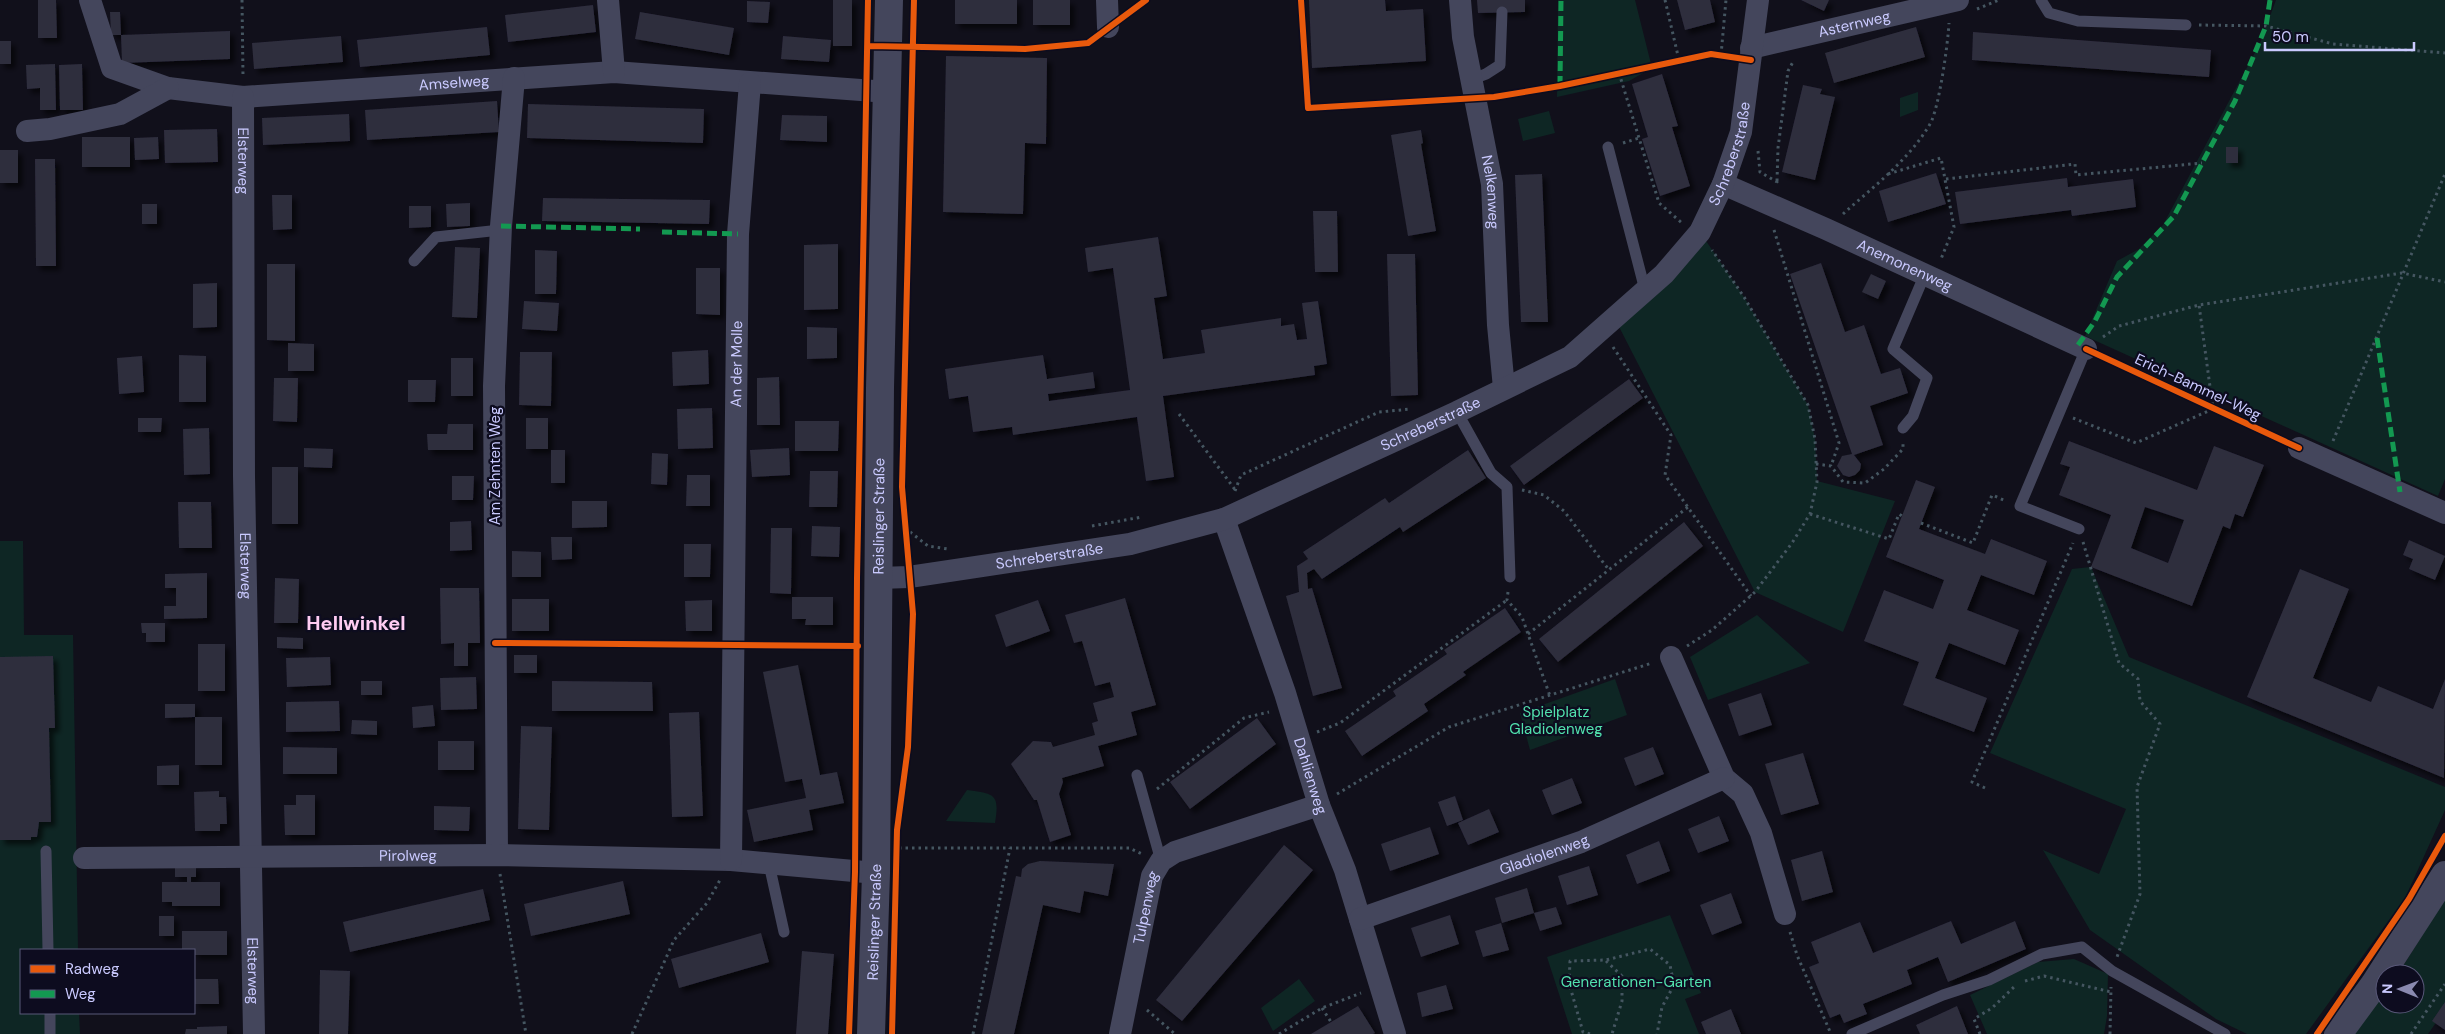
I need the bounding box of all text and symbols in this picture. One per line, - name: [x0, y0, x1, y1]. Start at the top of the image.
- street label: Asternweg: [1816, 6, 1892, 42]
- scale bar: [2265, 20, 2414, 52]
- text: 50 m: [2272, 27, 2309, 47]
- street label: Amselweg: [418, 70, 490, 95]
- street label: Schreberstraße: [1704, 101, 1755, 209]
- street label: Elsterweg: [233, 128, 253, 194]
- street label: Nelkenweg: [1477, 153, 1504, 230]
- street label: Anemonenweg: [1854, 235, 1956, 296]
- street label: An der Molle: [726, 320, 747, 408]
- street label: Erich-Bammel-Weg: [2132, 349, 2264, 425]
- street label: Schreberstraße: [1377, 392, 1484, 456]
- street label: Am Zehnten Weg: [485, 407, 505, 525]
- street label: Reislinger Straße: [868, 458, 889, 574]
- street label: Elsterweg: [235, 532, 256, 600]
- street label: Schreberstraße: [994, 538, 1104, 574]
- district label: Hellwinkel: [306, 610, 406, 636]
- park label: Spielplatz Gladiolenweg: [1509, 702, 1603, 739]
- street label: Dahlienweg: [1289, 735, 1332, 817]
- street label: Gladiolenweg: [1497, 830, 1592, 880]
- street label: Pirolweg: [379, 845, 437, 866]
- street label: Reislinger Straße: [863, 864, 886, 981]
- street label: Tulpenweg: [1128, 867, 1163, 946]
- street label: Elsterweg: [242, 937, 263, 1005]
- legend: [20, 949, 195, 1014]
- text: Radweg: [65, 959, 119, 979]
- north arrow: [2375, 964, 2425, 1014]
- park label: Generationen-Garten: [1561, 972, 1711, 992]
- text: Weg: [65, 984, 96, 1004]
- text: N: [2378, 984, 2396, 994]

